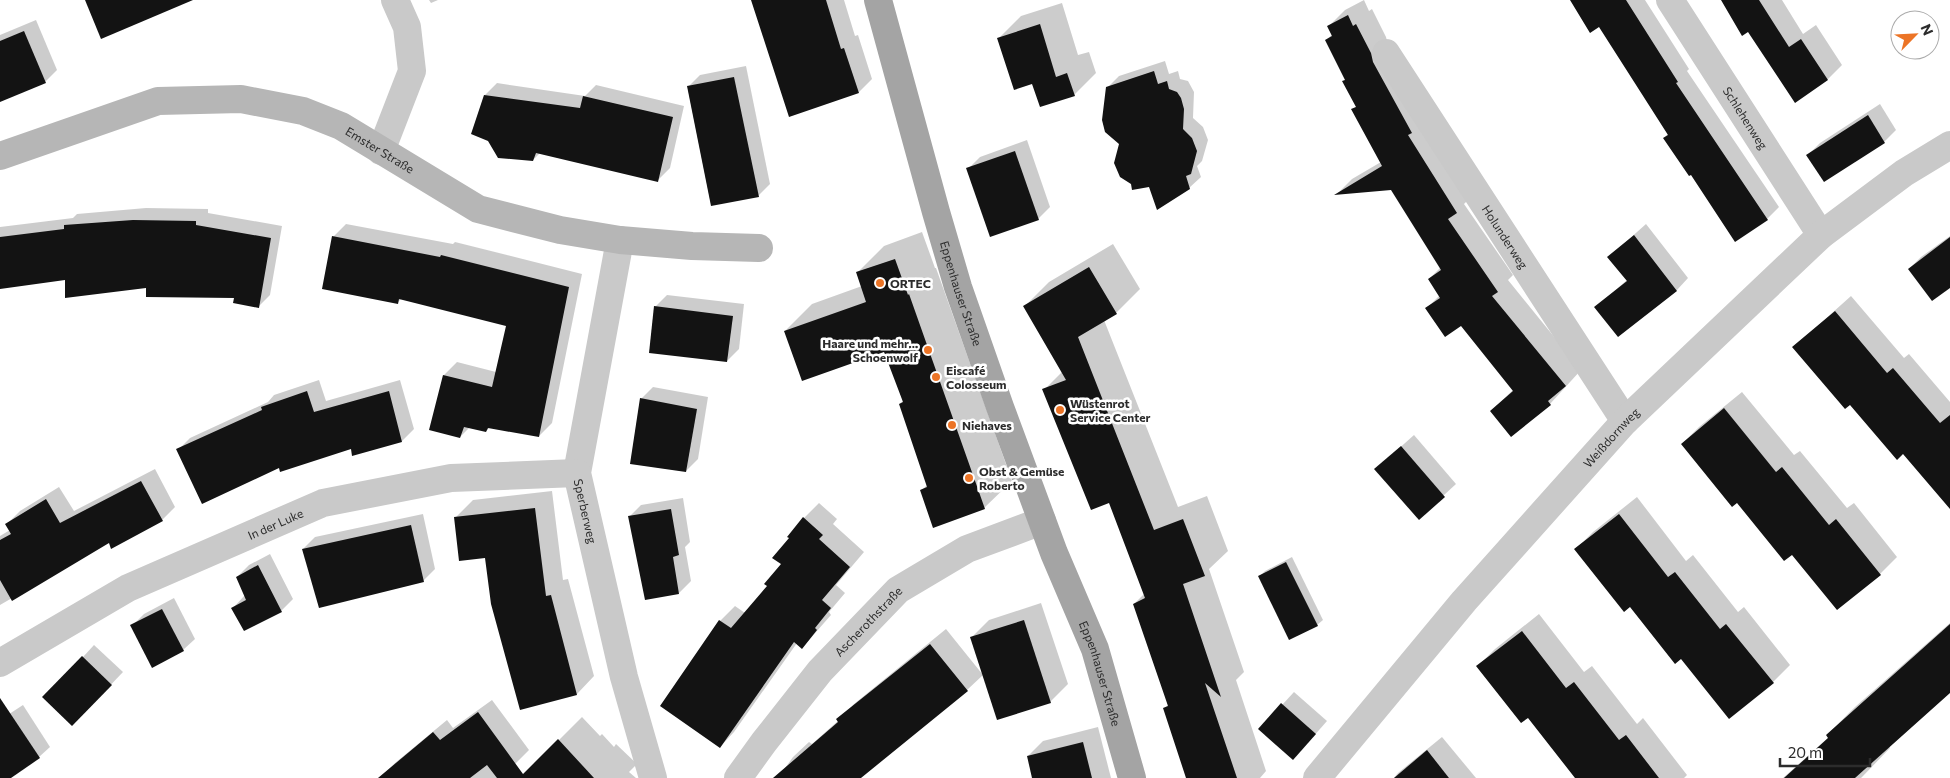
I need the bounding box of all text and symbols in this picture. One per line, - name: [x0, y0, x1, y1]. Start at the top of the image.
- north arrow: [1890, 10, 1940, 60]
- text: N: [1917, 21, 1937, 38]
- street label: Schlehenweg: [1720, 84, 1771, 152]
- street label: Emster Straße: [343, 124, 417, 176]
- street label: Holunderweg: [1479, 202, 1531, 272]
- street label: Eppenhauser Straße: [938, 239, 985, 348]
- place label: ORTEC: [890, 276, 931, 290]
- marker: ORTEC: [874, 277, 886, 289]
- place label: Haare und mehr... Schoenwolf: [822, 336, 918, 364]
- marker: Haare und mehr... Schoenwolf: [922, 344, 934, 356]
- place label: Eiscafé Colosseum: [946, 363, 1006, 391]
- marker: Eiscafé Colosseum: [930, 371, 942, 383]
- place label: Wüstenrot Service Center: [1070, 396, 1151, 424]
- marker: Wüstenrot Service Center: [1054, 404, 1066, 416]
- street label: Weißdornweg: [1580, 404, 1642, 470]
- place label: Niehaves: [962, 418, 1012, 432]
- marker: Niehaves: [946, 419, 958, 431]
- place label: Obst & Gemüse Roberto: [979, 464, 1064, 492]
- marker: Obst & Gemüse Roberto: [963, 472, 975, 484]
- street label: Sperberweg: [572, 477, 600, 545]
- street label: In der Luke: [245, 506, 305, 542]
- street label: Ascherothstraße: [831, 583, 905, 659]
- street label: Eppenhauser Straße: [1077, 619, 1124, 728]
- scale bar: [1780, 736, 1870, 768]
- text: 20 m: [1788, 743, 1822, 761]

